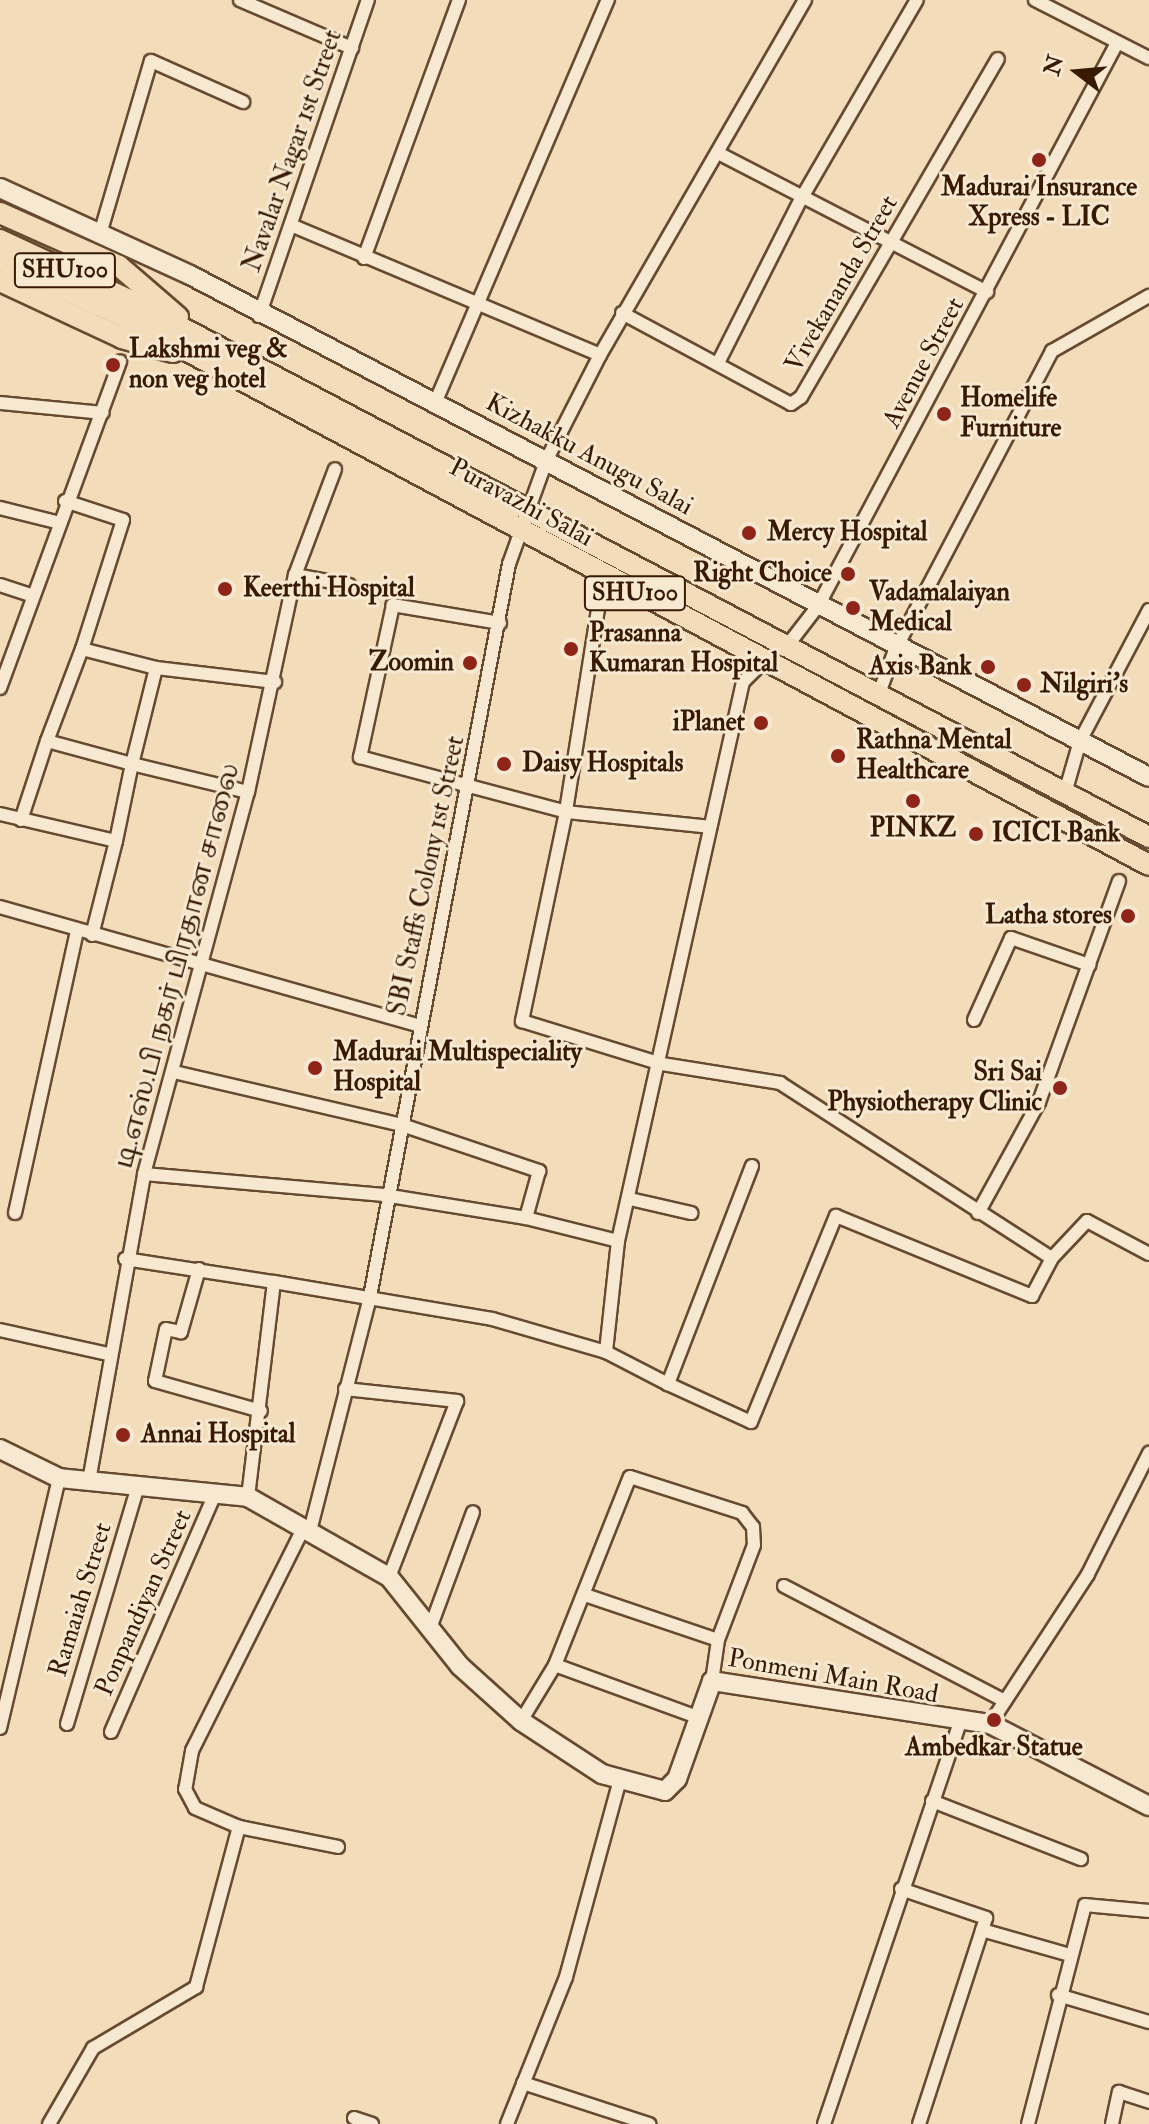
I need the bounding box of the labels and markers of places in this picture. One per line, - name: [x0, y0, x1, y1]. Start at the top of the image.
- marker: Madurai Insurance Xpress - LIC: [1030, 151, 1048, 169]
- place label: Madurai Insurance Xpress - LIC: [941, 172, 1137, 234]
- place label: Lakshmi veg & non veg hotel: [129, 334, 288, 396]
- marker: Lakshmi veg & non veg hotel: [104, 356, 122, 374]
- place label: Homelife Furniture: [960, 383, 1061, 444]
- marker: Homelife Furniture: [935, 405, 953, 423]
- place label: Mercy Hospital: [767, 517, 928, 549]
- marker: Mercy Hospital: [738, 522, 760, 544]
- place label: Right Choice: [693, 558, 832, 590]
- marker: Right Choice: [839, 565, 857, 583]
- place label: Keerthi Hospital: [243, 573, 415, 605]
- place label: Vadamalaiyan Medical: [869, 577, 1010, 638]
- marker: Keerthi Hospital: [214, 578, 236, 600]
- marker: Vadamalaiyan Medical: [844, 599, 862, 617]
- place label: Prasanna Kumaran Hospital: [589, 618, 778, 680]
- marker: Prasanna Kumaran Hospital: [560, 638, 582, 660]
- place label: Zoomin: [369, 647, 454, 679]
- place label: Axis Bank: [869, 651, 972, 683]
- marker: Zoomin: [461, 654, 479, 672]
- marker: Axis Bank: [979, 658, 997, 676]
- place label: Nilgiri's: [1040, 669, 1128, 701]
- marker: Nilgiri's: [1015, 676, 1033, 694]
- place label: iPlanet: [673, 707, 745, 739]
- marker: iPlanet: [752, 714, 770, 732]
- place label: Rathna Mental Healthcare: [856, 725, 1012, 786]
- marker: Rathna Mental Healthcare: [827, 745, 849, 767]
- place label: Daisy Hospitals: [522, 748, 683, 780]
- marker: Daisy Hospitals: [493, 753, 515, 775]
- marker: PINKZ: [904, 792, 922, 810]
- place label: PINKZ: [870, 813, 956, 845]
- place label: ICICI Bank: [992, 818, 1120, 850]
- marker: ICICI Bank: [967, 825, 985, 843]
- place label: Latha stores: [985, 900, 1112, 932]
- marker: Latha stores: [1119, 907, 1137, 925]
- place label: Madurai Multispeciality Hospital: [333, 1037, 582, 1098]
- marker: Madurai Multispeciality Hospital: [304, 1057, 326, 1079]
- place label: Sri Sai Physiotherapy Clinic: [827, 1057, 1042, 1118]
- marker: Sri Sai Physiotherapy Clinic: [1049, 1077, 1071, 1099]
- place label: Annai Hospital: [141, 1419, 295, 1451]
- marker: Annai Hospital: [112, 1424, 134, 1446]
- marker: Ambedkar Statue: [985, 1711, 1003, 1729]
- place label: Ambedkar Statue: [905, 1732, 1083, 1764]

